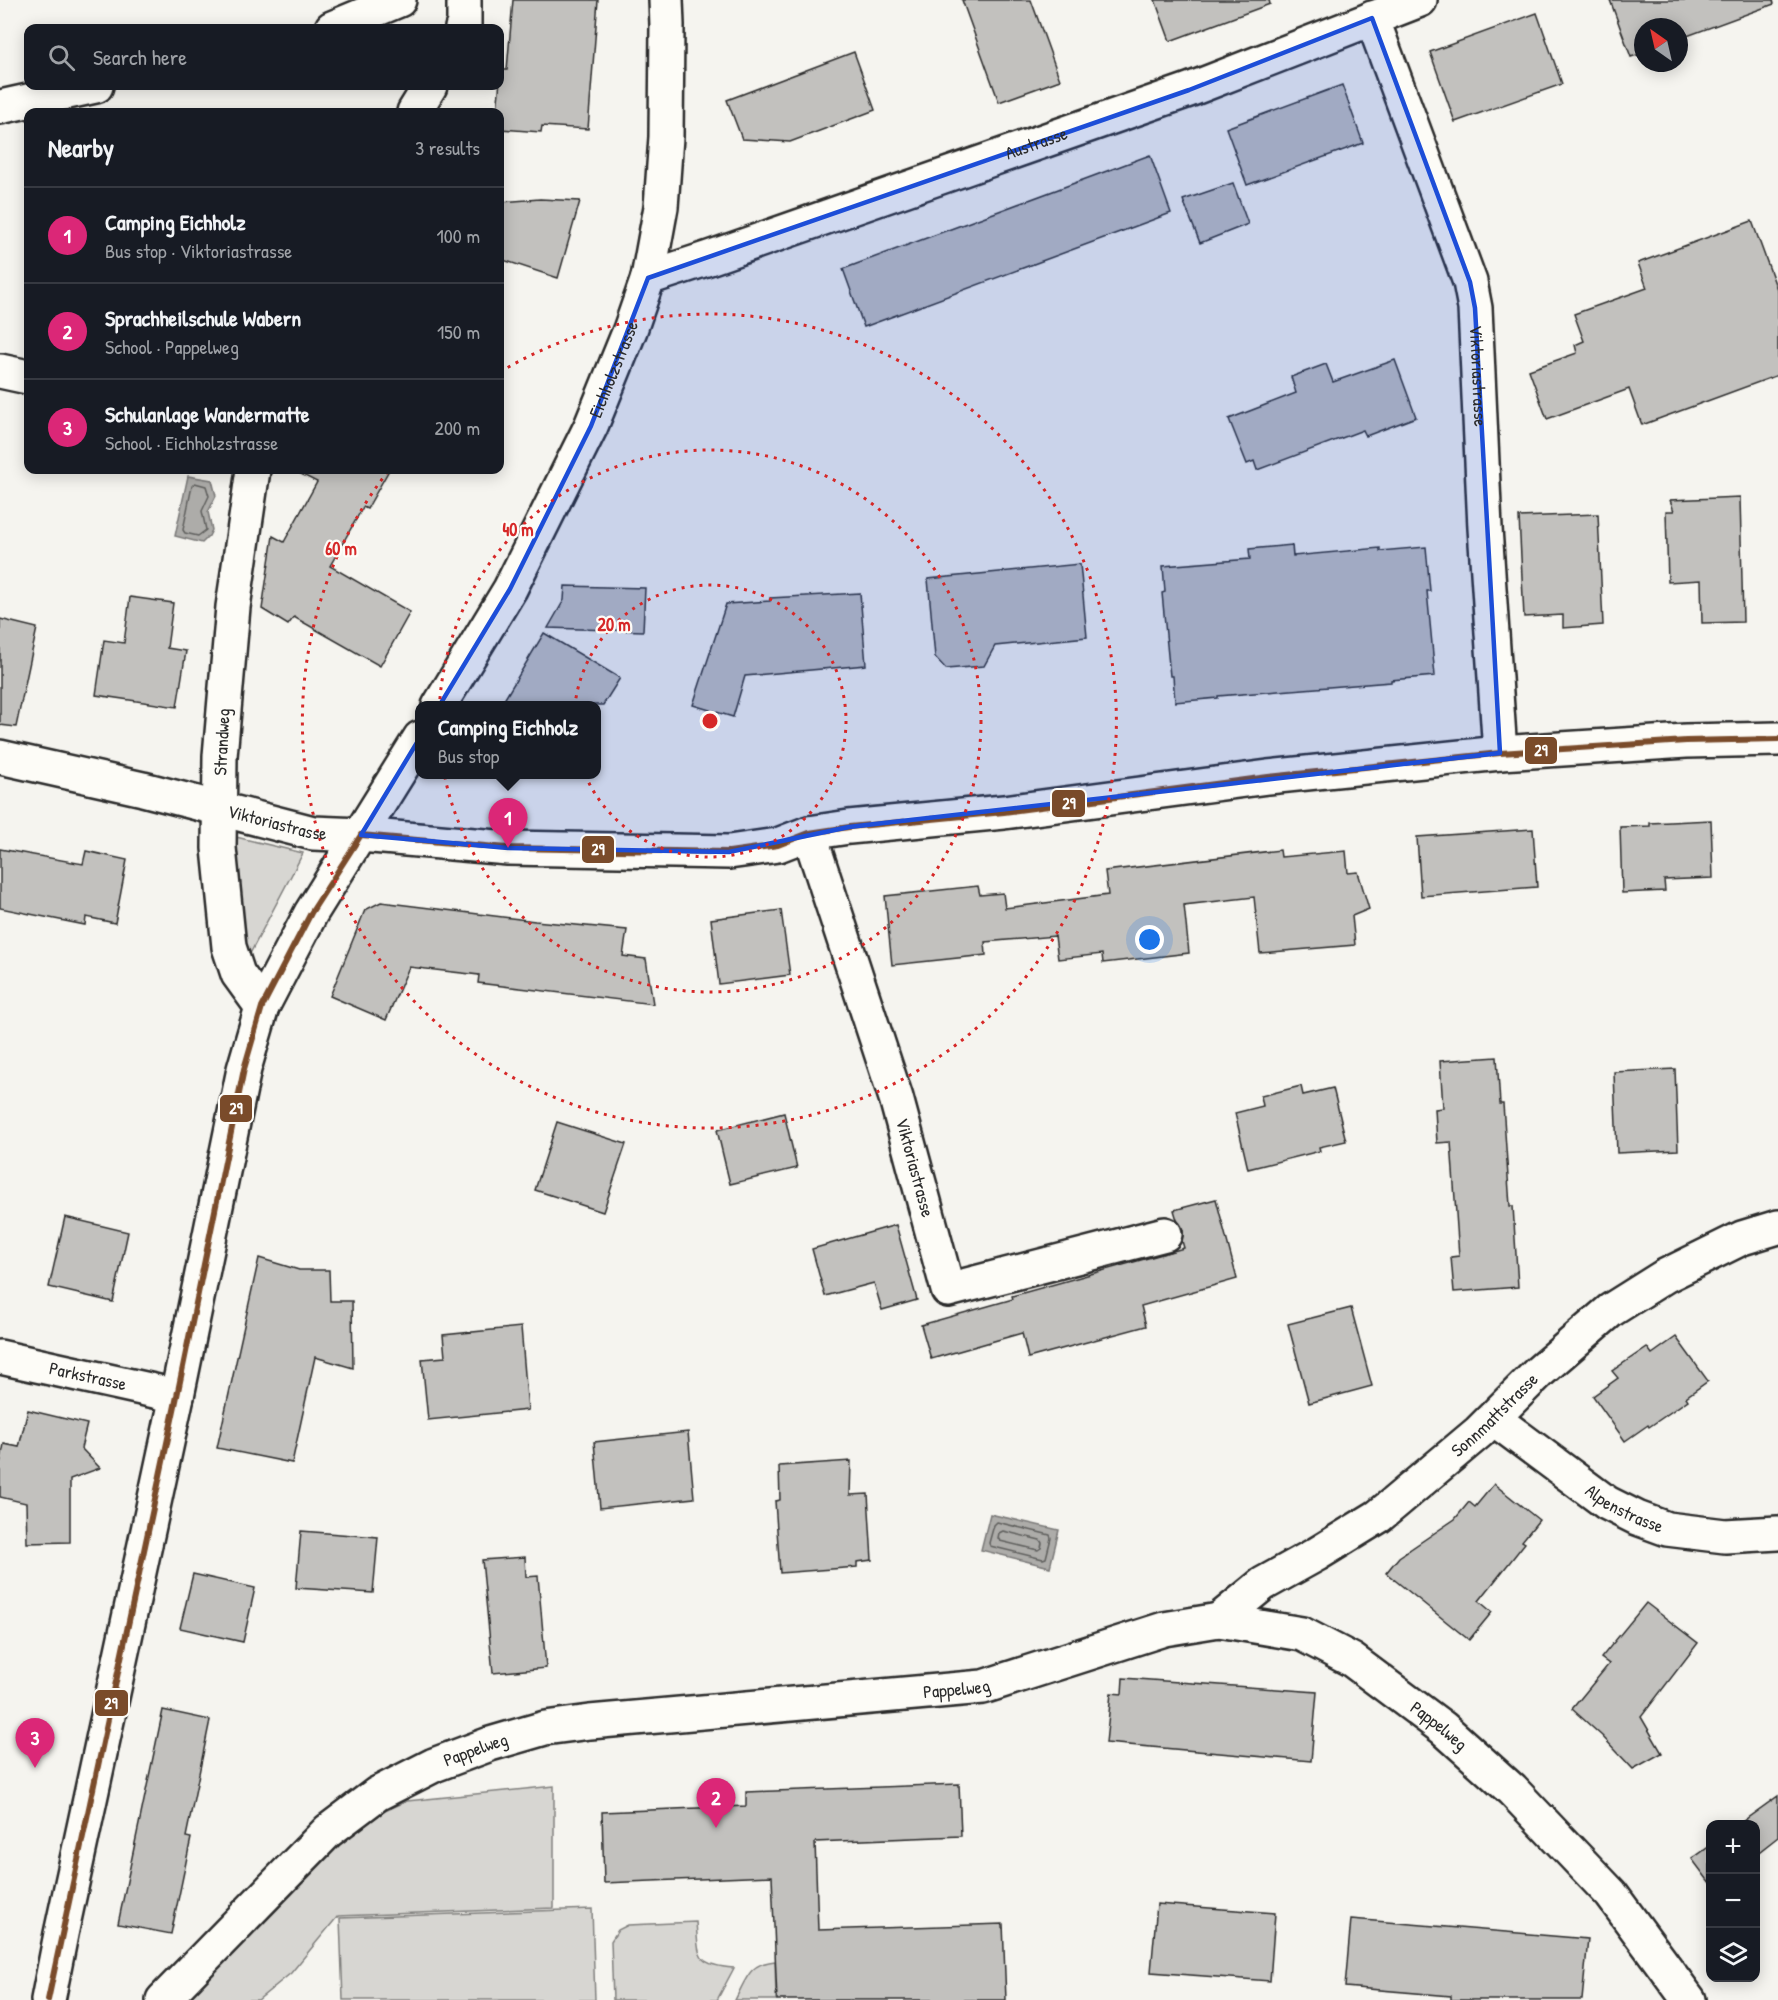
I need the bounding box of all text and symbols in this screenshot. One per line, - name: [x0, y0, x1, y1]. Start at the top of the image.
- north arrow: [1634, 18, 1688, 72]
- search box: [24, 24, 504, 90]
- icon: search: [45, 41, 78, 74]
- text: Search here: [93, 42, 187, 72]
- street label: Austrasse: [1002, 121, 1071, 165]
- text: Nearby: [48, 130, 114, 165]
- text: 3 results: [415, 134, 480, 161]
- text: Camping Eichholz: [105, 207, 246, 237]
- text: 1: [64, 222, 71, 249]
- text: 100 m: [437, 222, 480, 249]
- text: Bus stop · Viktoriastrasse: [105, 237, 292, 264]
- text: Sprachheilschule Wabern: [105, 303, 301, 333]
- text: 2: [63, 318, 72, 345]
- text: 150 m: [437, 318, 480, 345]
- street label: Eichholzstrasse: [583, 318, 644, 421]
- street label: Viktoriastrasse: [1464, 325, 1493, 427]
- text: School · Pappelweg: [105, 333, 239, 360]
- text: Schulanlage Wandermatte: [105, 399, 310, 429]
- text: 3: [63, 414, 72, 441]
- text: 200 m: [435, 414, 480, 441]
- text: School · Eichholzstrasse: [105, 429, 278, 456]
- text: 40 m: [502, 517, 534, 542]
- text: 60 m: [325, 536, 357, 561]
- text: 20 m: [598, 612, 630, 637]
- popup: [415, 701, 601, 779]
- street label: Strandweg: [207, 708, 236, 776]
- centre of rings: [700, 711, 720, 731]
- text: Camping Eichholz: [438, 712, 578, 742]
- line badge: 29: [1524, 736, 1558, 765]
- text: 29: [1534, 739, 1548, 761]
- text: Bus stop: [438, 742, 499, 769]
- line badge: 29: [1051, 789, 1086, 818]
- text: 29: [1062, 792, 1076, 814]
- street label: Viktoriastrasse: [225, 798, 327, 846]
- pin: 1: [488, 798, 528, 848]
- line badge: 29: [581, 835, 615, 864]
- text: 29: [591, 838, 605, 860]
- your location: [1135, 925, 1164, 954]
- line badge: 29: [219, 1094, 253, 1123]
- text: 29: [229, 1097, 243, 1119]
- street label: Viktoriastrasse: [890, 1115, 941, 1220]
- street label: Parkstrasse: [47, 1355, 129, 1397]
- street label: Sonnmattstrasse: [1446, 1367, 1543, 1462]
- street label: Alpenstrasse: [1580, 1478, 1667, 1539]
- street label: Pappelweg: [922, 1673, 993, 1704]
- line badge: 29: [94, 1689, 129, 1717]
- text: 29: [104, 1692, 118, 1714]
- street label: Pappelweg: [1405, 1695, 1473, 1756]
- pin: 3: [15, 1718, 54, 1768]
- street label: Pappelweg: [440, 1726, 511, 1772]
- pin: 2: [696, 1778, 736, 1828]
- map controls: [1706, 1820, 1760, 1982]
- button: +: [1706, 1820, 1760, 1874]
- button: −: [1706, 1874, 1760, 1928]
- button: layers: [1706, 1928, 1760, 1982]

